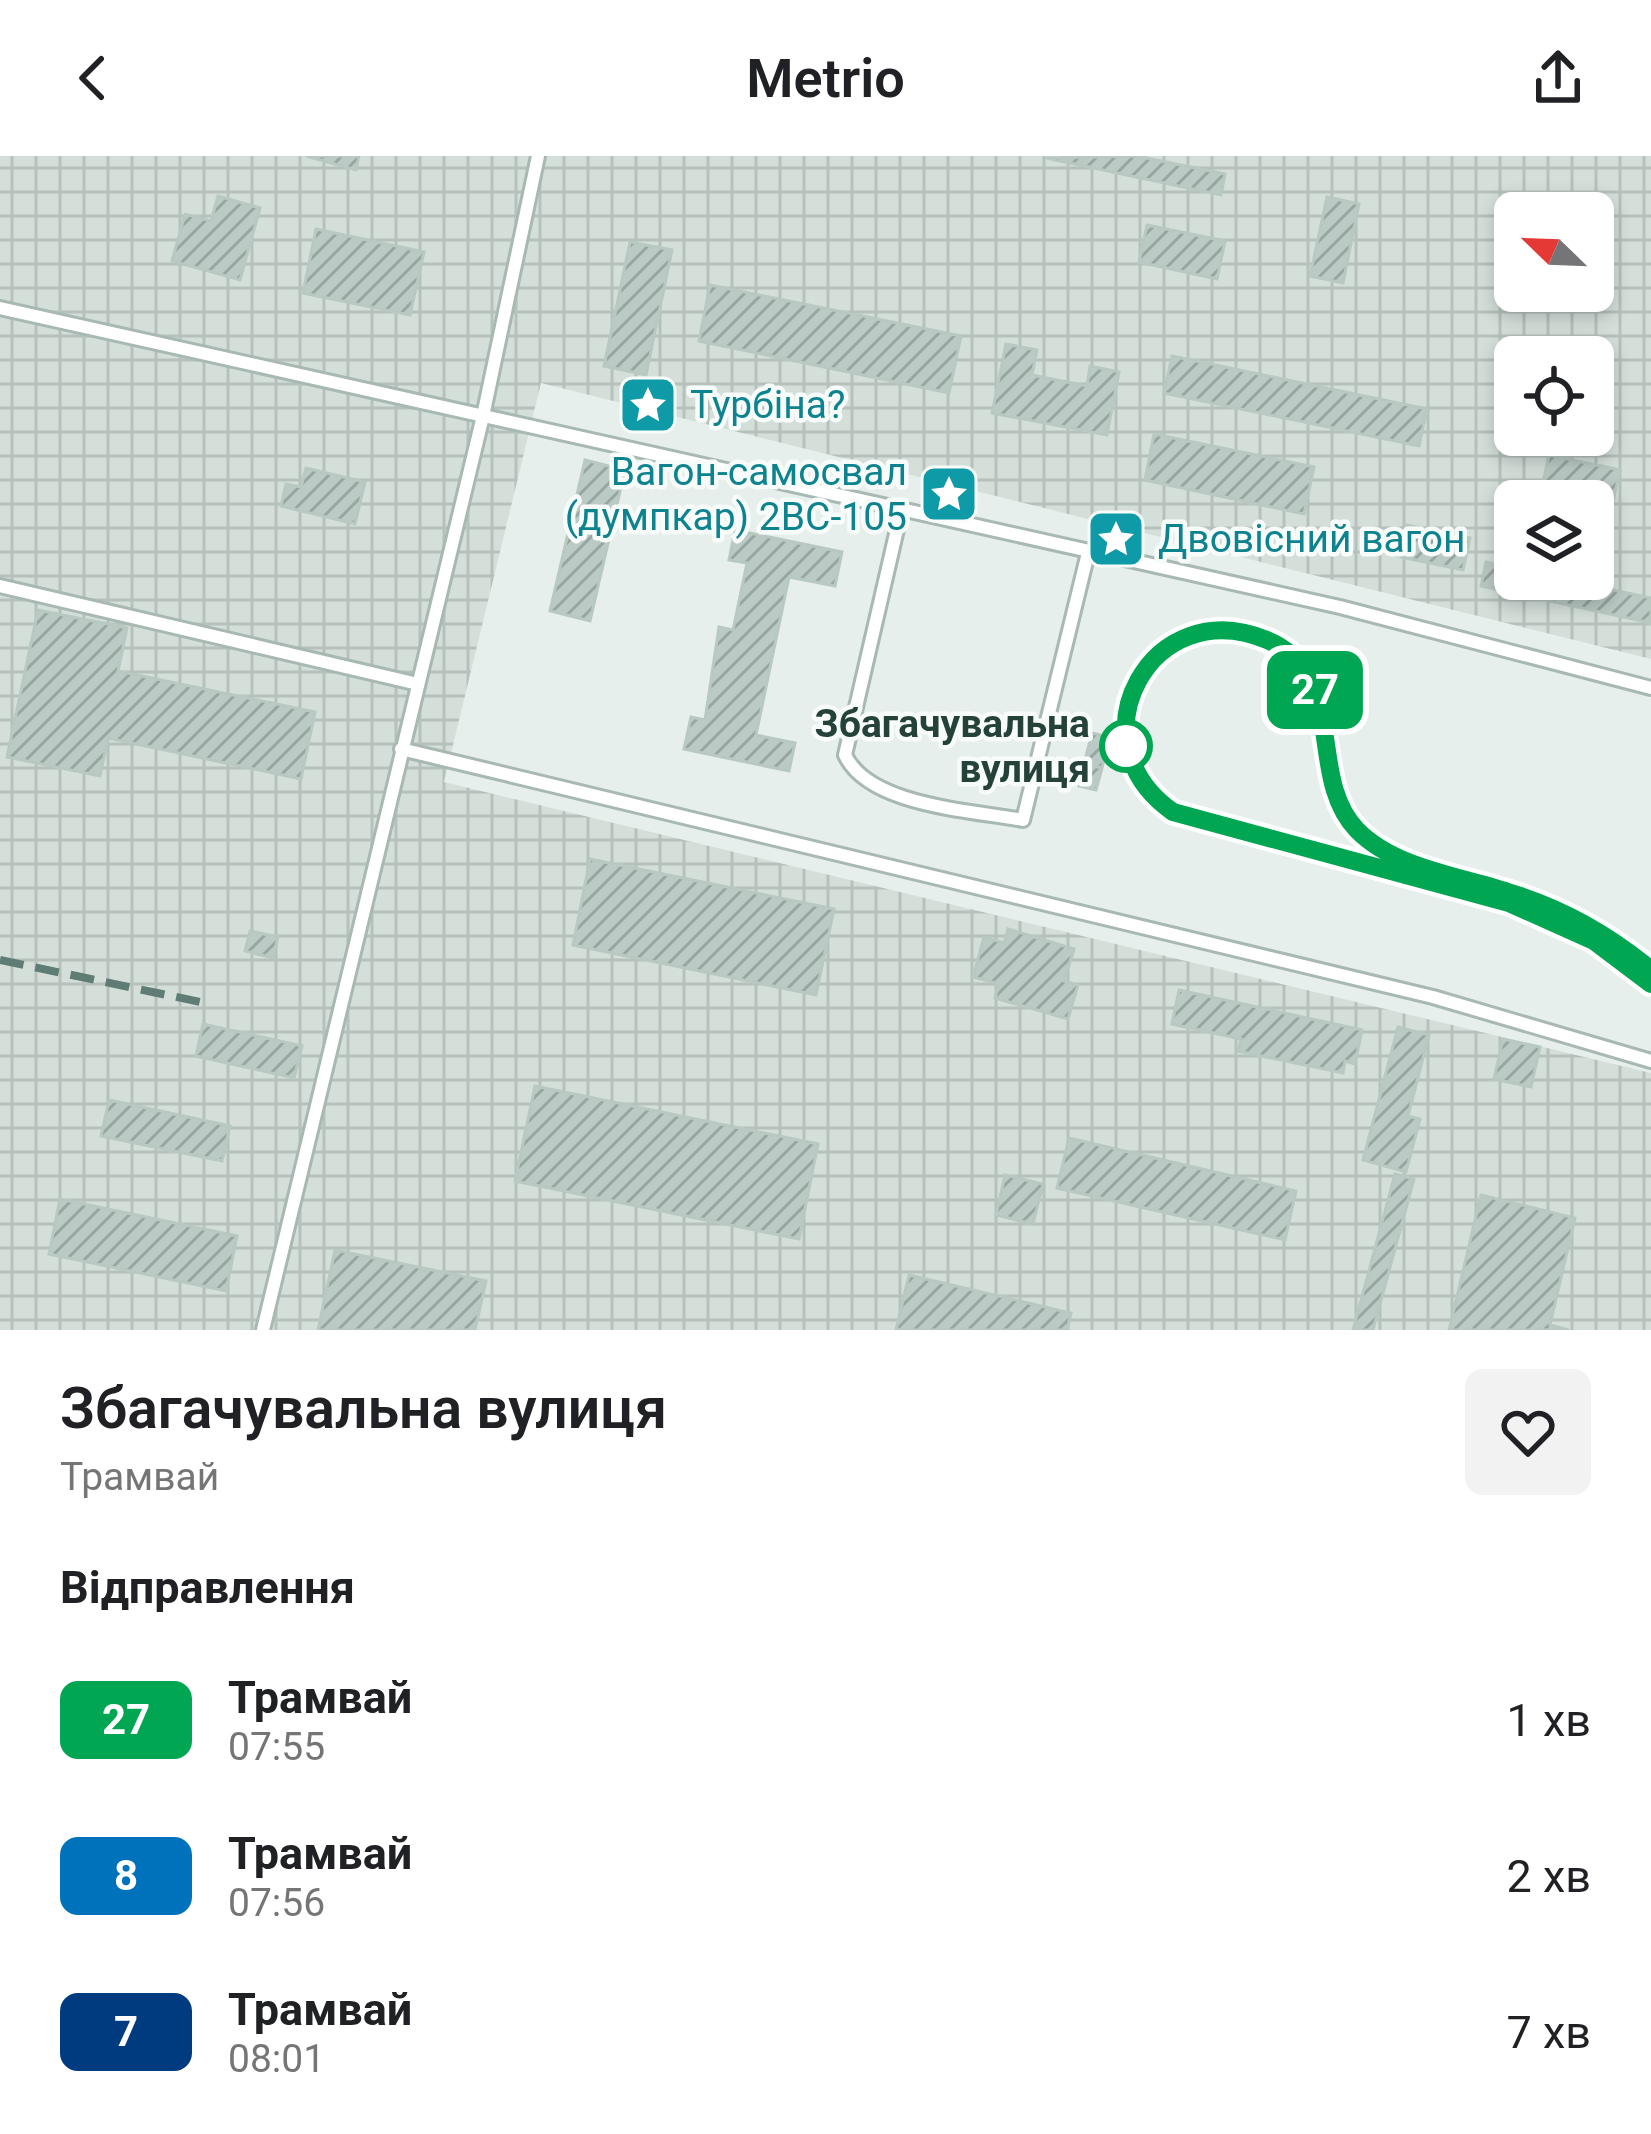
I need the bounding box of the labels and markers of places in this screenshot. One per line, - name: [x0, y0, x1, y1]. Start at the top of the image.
- place icon: Турбіна?: [617, 374, 679, 436]
- place label: Турбіна?: [690, 382, 845, 428]
- place label: Вагон-самосвал (думпкар) 2ВС-105: [565, 449, 907, 540]
- place icon: Вагон-самосвал (думпкар) 2ВС-105: [918, 463, 980, 525]
- place icon: Двовісний вагон: [1085, 508, 1147, 570]
- place label: Двовісний вагон: [1158, 516, 1466, 562]
- place label: Збагачувальна вулиця: [815, 701, 1090, 792]
- marker: Збагачувальна вулиця: [1101, 721, 1151, 771]

